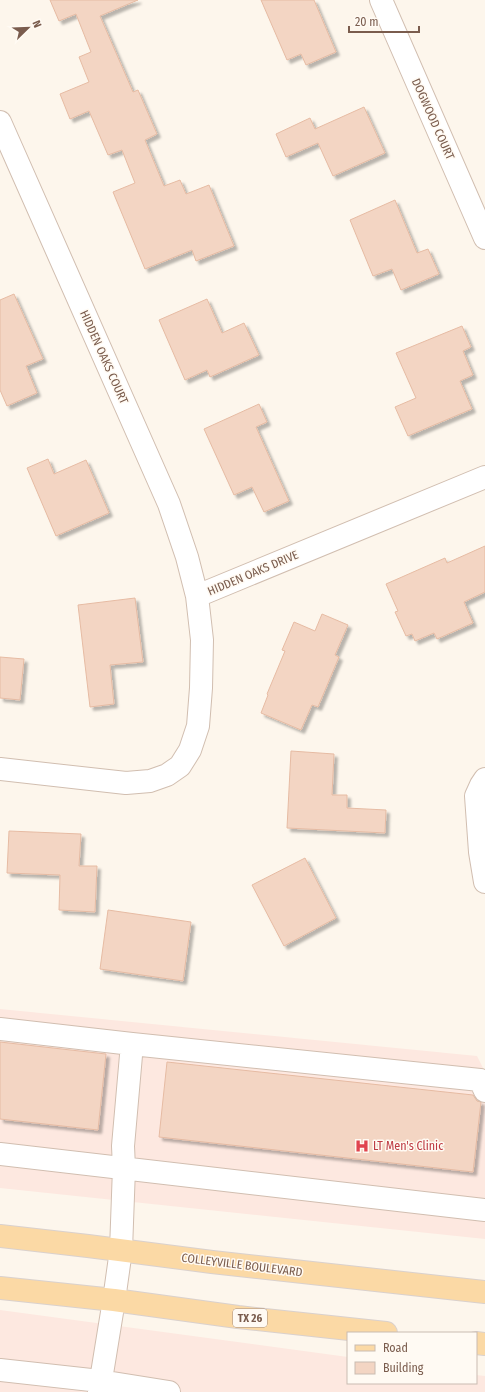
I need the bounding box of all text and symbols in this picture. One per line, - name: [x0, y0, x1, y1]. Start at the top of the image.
- north arrow: [8, 8, 48, 48]
- scale bar: [349, 8, 419, 34]
- text: 20 m: [355, 15, 379, 29]
- text: N: [29, 19, 44, 30]
- street label: DOGWOOD COURT: [409, 76, 457, 162]
- street label: HIDDEN OAKS COURT: [77, 308, 131, 406]
- street label: HIDDEN OAKS DRIVE: [206, 547, 301, 598]
- hospital icon: LT Men's Clinic: [354, 1138, 370, 1154]
- place label: LT Men's Clinic: [373, 1139, 443, 1153]
- street label: COLLEYVILLE BOULEVARD: [181, 1251, 303, 1279]
- road number: TX 26: [233, 1309, 267, 1327]
- legend: [347, 1332, 477, 1384]
- text: Road: [383, 1341, 408, 1355]
- text: Building: [383, 1361, 424, 1375]

